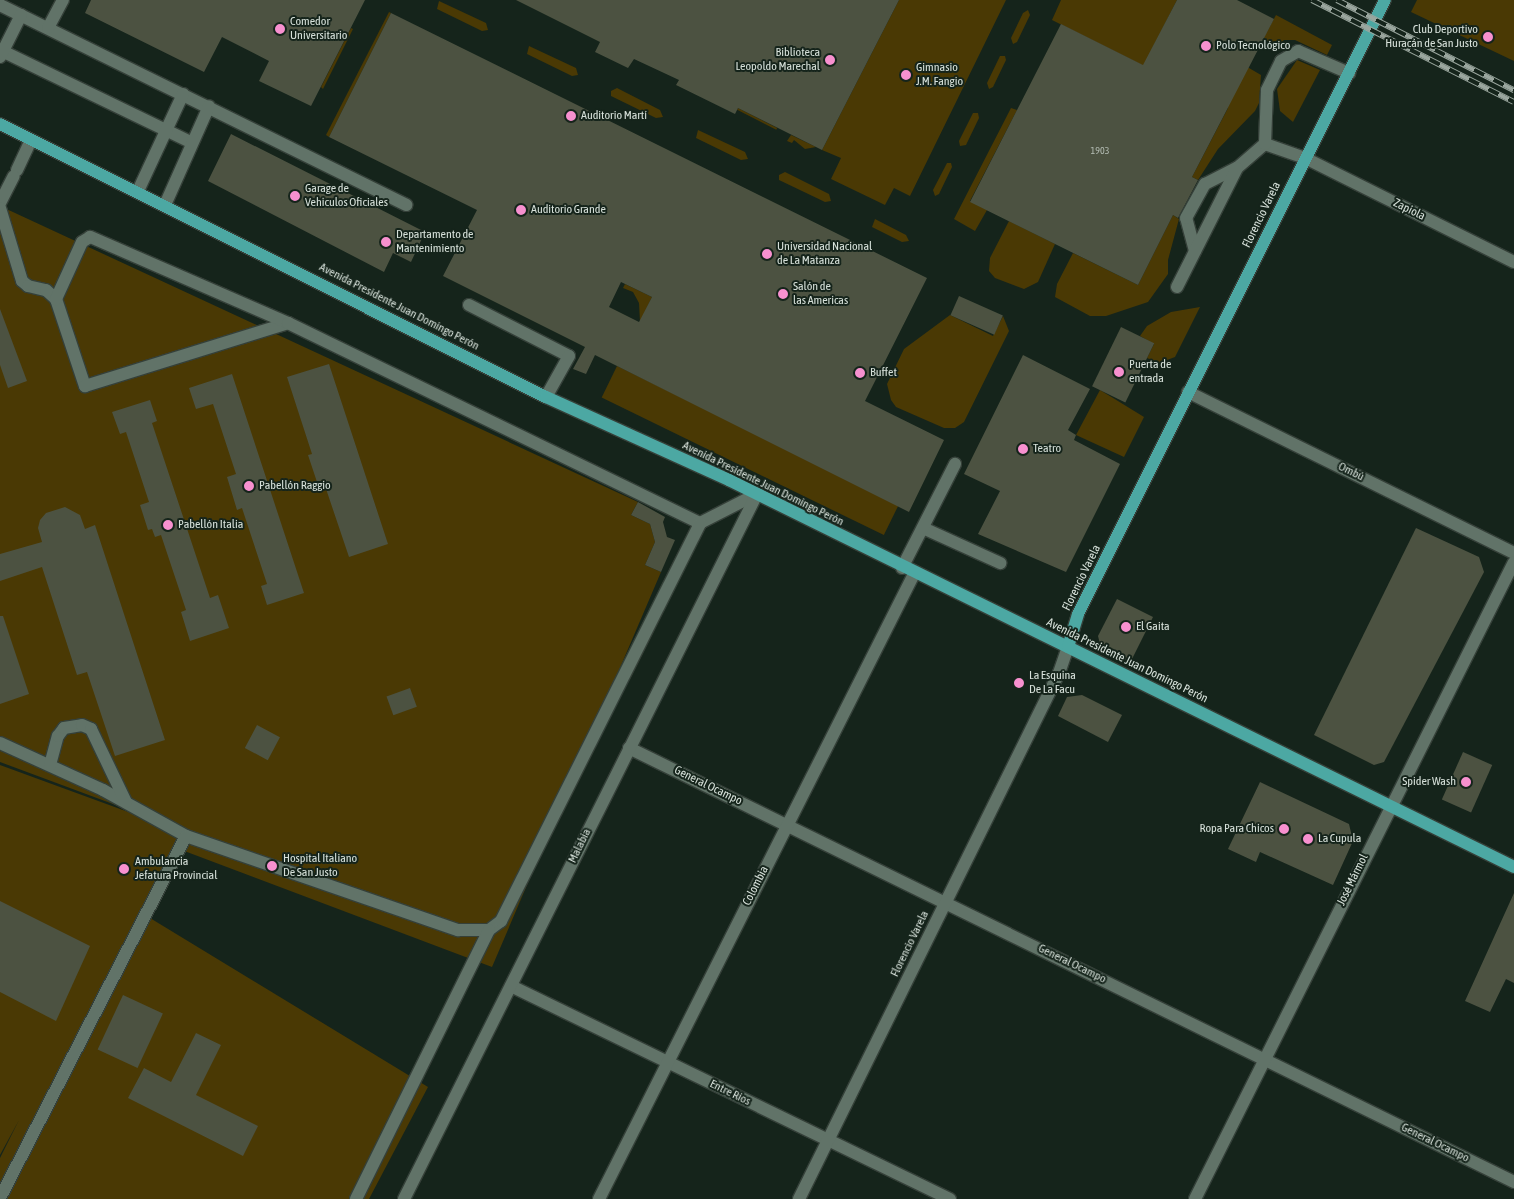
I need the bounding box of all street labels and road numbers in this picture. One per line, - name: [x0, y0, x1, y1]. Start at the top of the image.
- street label: Florencio Varela: [1240, 180, 1284, 250]
- street label: Zapiola: [1391, 196, 1427, 224]
- street label: Avenida Presidente Juan Domingo Perón: [317, 260, 481, 354]
- street label: Avenida Presidente Juan Domingo Perón: [680, 439, 846, 529]
- street label: Ombú: [1336, 460, 1366, 484]
- street label: Florencio Varela: [1060, 543, 1104, 613]
- street label: Avenida Presidente Juan Domingo Perón: [1044, 616, 1210, 706]
- street label: General Ocampo: [672, 763, 744, 809]
- street label: Malabia: [566, 826, 594, 866]
- street label: José Mármol: [1334, 852, 1372, 908]
- street label: Colombia: [740, 864, 772, 908]
- street label: Florencio Varela: [888, 909, 932, 979]
- street label: General Ocampo: [1036, 941, 1108, 987]
- street label: Entre Ríos: [707, 1077, 753, 1109]
- street label: General Ocampo: [1399, 1120, 1471, 1166]

